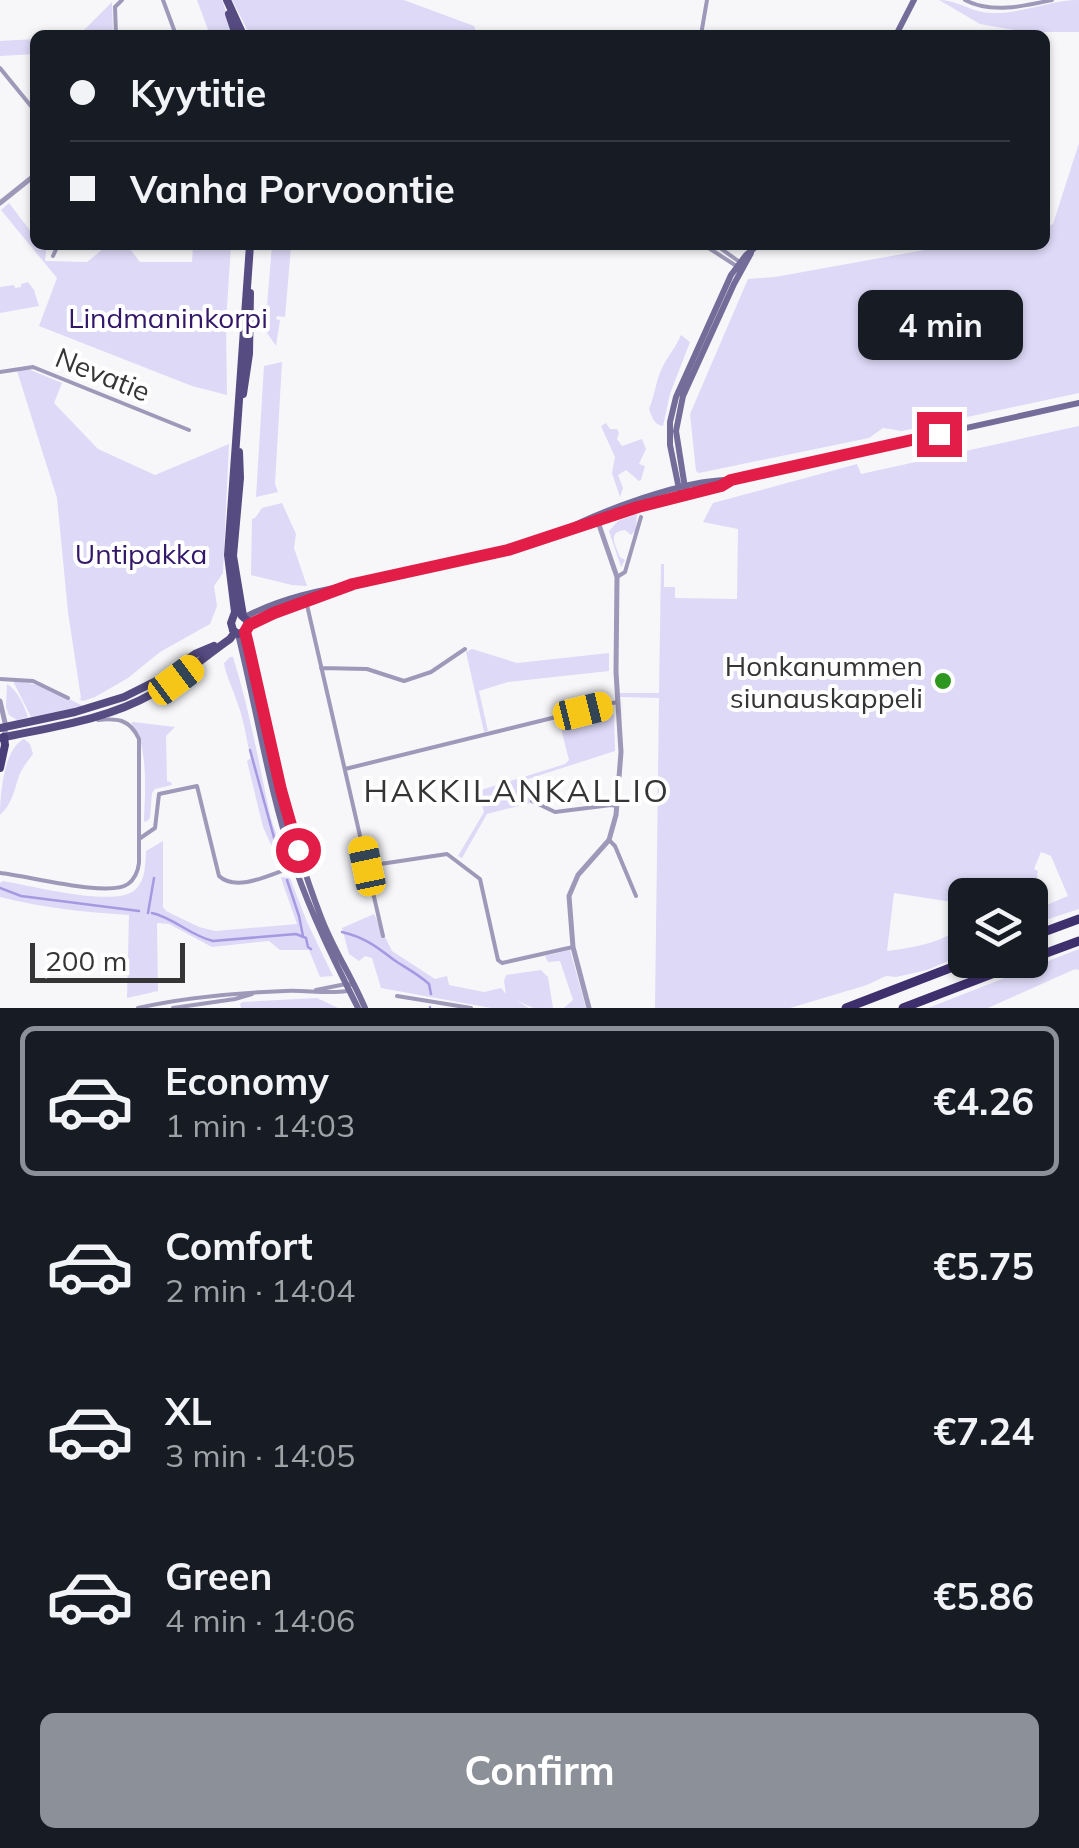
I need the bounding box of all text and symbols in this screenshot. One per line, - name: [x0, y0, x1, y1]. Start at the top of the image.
- text: Kyytitie: [130, 69, 266, 117]
- text: Vanha Porvoontie: [130, 165, 455, 213]
- callout: 4 min: [856, 289, 1022, 359]
- park label: Lindmaninkorpi: [68, 300, 268, 335]
- text: 4 min: [898, 305, 983, 345]
- street label: Nevatie: [51, 339, 155, 409]
- route end: [917, 412, 962, 457]
- park label: Untipakka: [75, 536, 207, 571]
- place label: Honkanummen siunauskappeli: [725, 648, 923, 715]
- car: [143, 650, 209, 710]
- marker: Honkanummen siunauskappeli: [932, 670, 954, 692]
- car: [550, 689, 616, 733]
- district label: HAKKILANKALLIO: [364, 770, 670, 810]
- route start: [276, 828, 321, 873]
- car: [346, 834, 388, 898]
- map controls: [948, 878, 1048, 978]
- button: layers: [948, 878, 1048, 978]
- scale bar: [30, 938, 185, 983]
- text: 200 m: [45, 943, 127, 978]
- icon: car: [45, 1056, 135, 1146]
- text: Economy: [165, 1057, 329, 1105]
- text: €4.26: [933, 1077, 1034, 1125]
- text: 1 min · 14:03: [165, 1105, 355, 1145]
- icon: car: [45, 1221, 135, 1311]
- text: Comfort: [165, 1222, 313, 1270]
- text: €5.75: [933, 1242, 1034, 1290]
- text: 2 min · 14:04: [165, 1270, 355, 1310]
- icon: car: [45, 1386, 135, 1476]
- text: XL: [165, 1387, 212, 1435]
- text: €7.24: [933, 1407, 1034, 1455]
- text: 3 min · 14:05: [165, 1435, 355, 1475]
- icon: car: [45, 1551, 135, 1641]
- text: Green: [165, 1552, 272, 1600]
- text: €5.86: [933, 1572, 1034, 1620]
- text: 4 min · 14:06: [165, 1600, 355, 1640]
- button: Confirm: [40, 1713, 1039, 1828]

